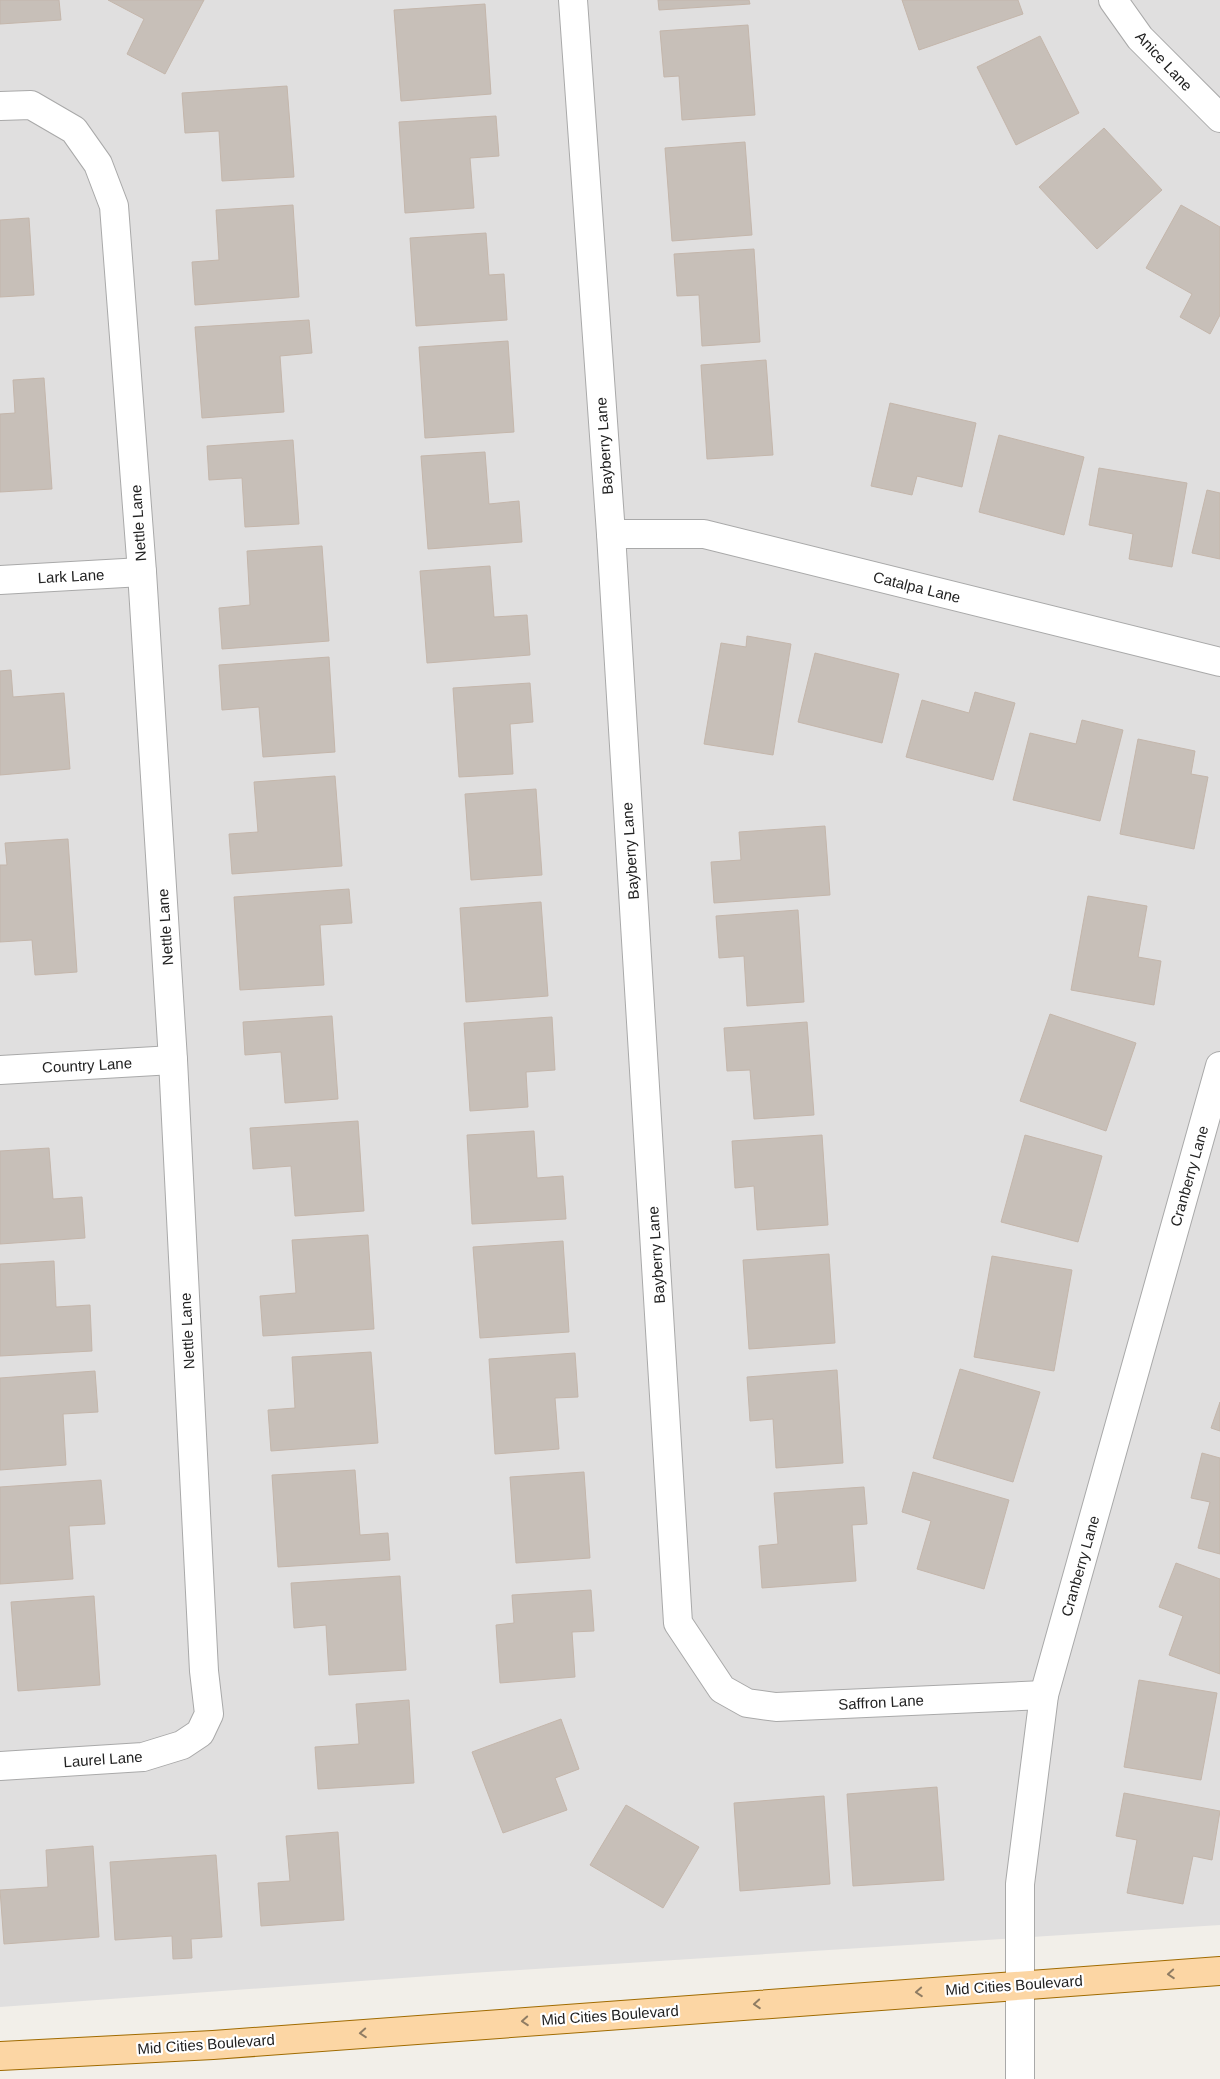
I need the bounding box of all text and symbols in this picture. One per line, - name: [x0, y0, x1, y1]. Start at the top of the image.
- street label: Anice Lane: [1132, 28, 1196, 94]
- street label: Bayberry Lane: [592, 397, 616, 495]
- street label: Nettle Lane: [127, 484, 149, 562]
- street label: Lark Lane: [37, 566, 105, 586]
- street label: Catalpa Lane: [872, 568, 962, 606]
- street label: Bayberry Lane: [618, 802, 642, 900]
- street label: Nettle Lane: [154, 888, 176, 966]
- street label: Country Lane: [42, 1054, 132, 1076]
- street label: Cranberry Lane: [1166, 1124, 1212, 1228]
- street label: Bayberry Lane: [644, 1206, 668, 1304]
- street label: Nettle Lane: [177, 1292, 197, 1370]
- street label: Cranberry Lane: [1057, 1514, 1103, 1618]
- street label: Saffron Lane: [838, 1691, 924, 1713]
- street label: Laurel Lane: [63, 1748, 143, 1770]
- one-way arrow: [1167, 1969, 1175, 1980]
- street label: Mid Cities Boulevard: [945, 1972, 1083, 1998]
- one-way arrow: [915, 1986, 923, 1997]
- one-way arrow: [753, 1998, 761, 2009]
- street label: Mid Cities Boulevard: [541, 2002, 679, 2028]
- one-way arrow: [521, 2016, 529, 2027]
- one-way arrow: [359, 2028, 367, 2039]
- street label: Mid Cities Boulevard: [137, 2031, 275, 2057]

